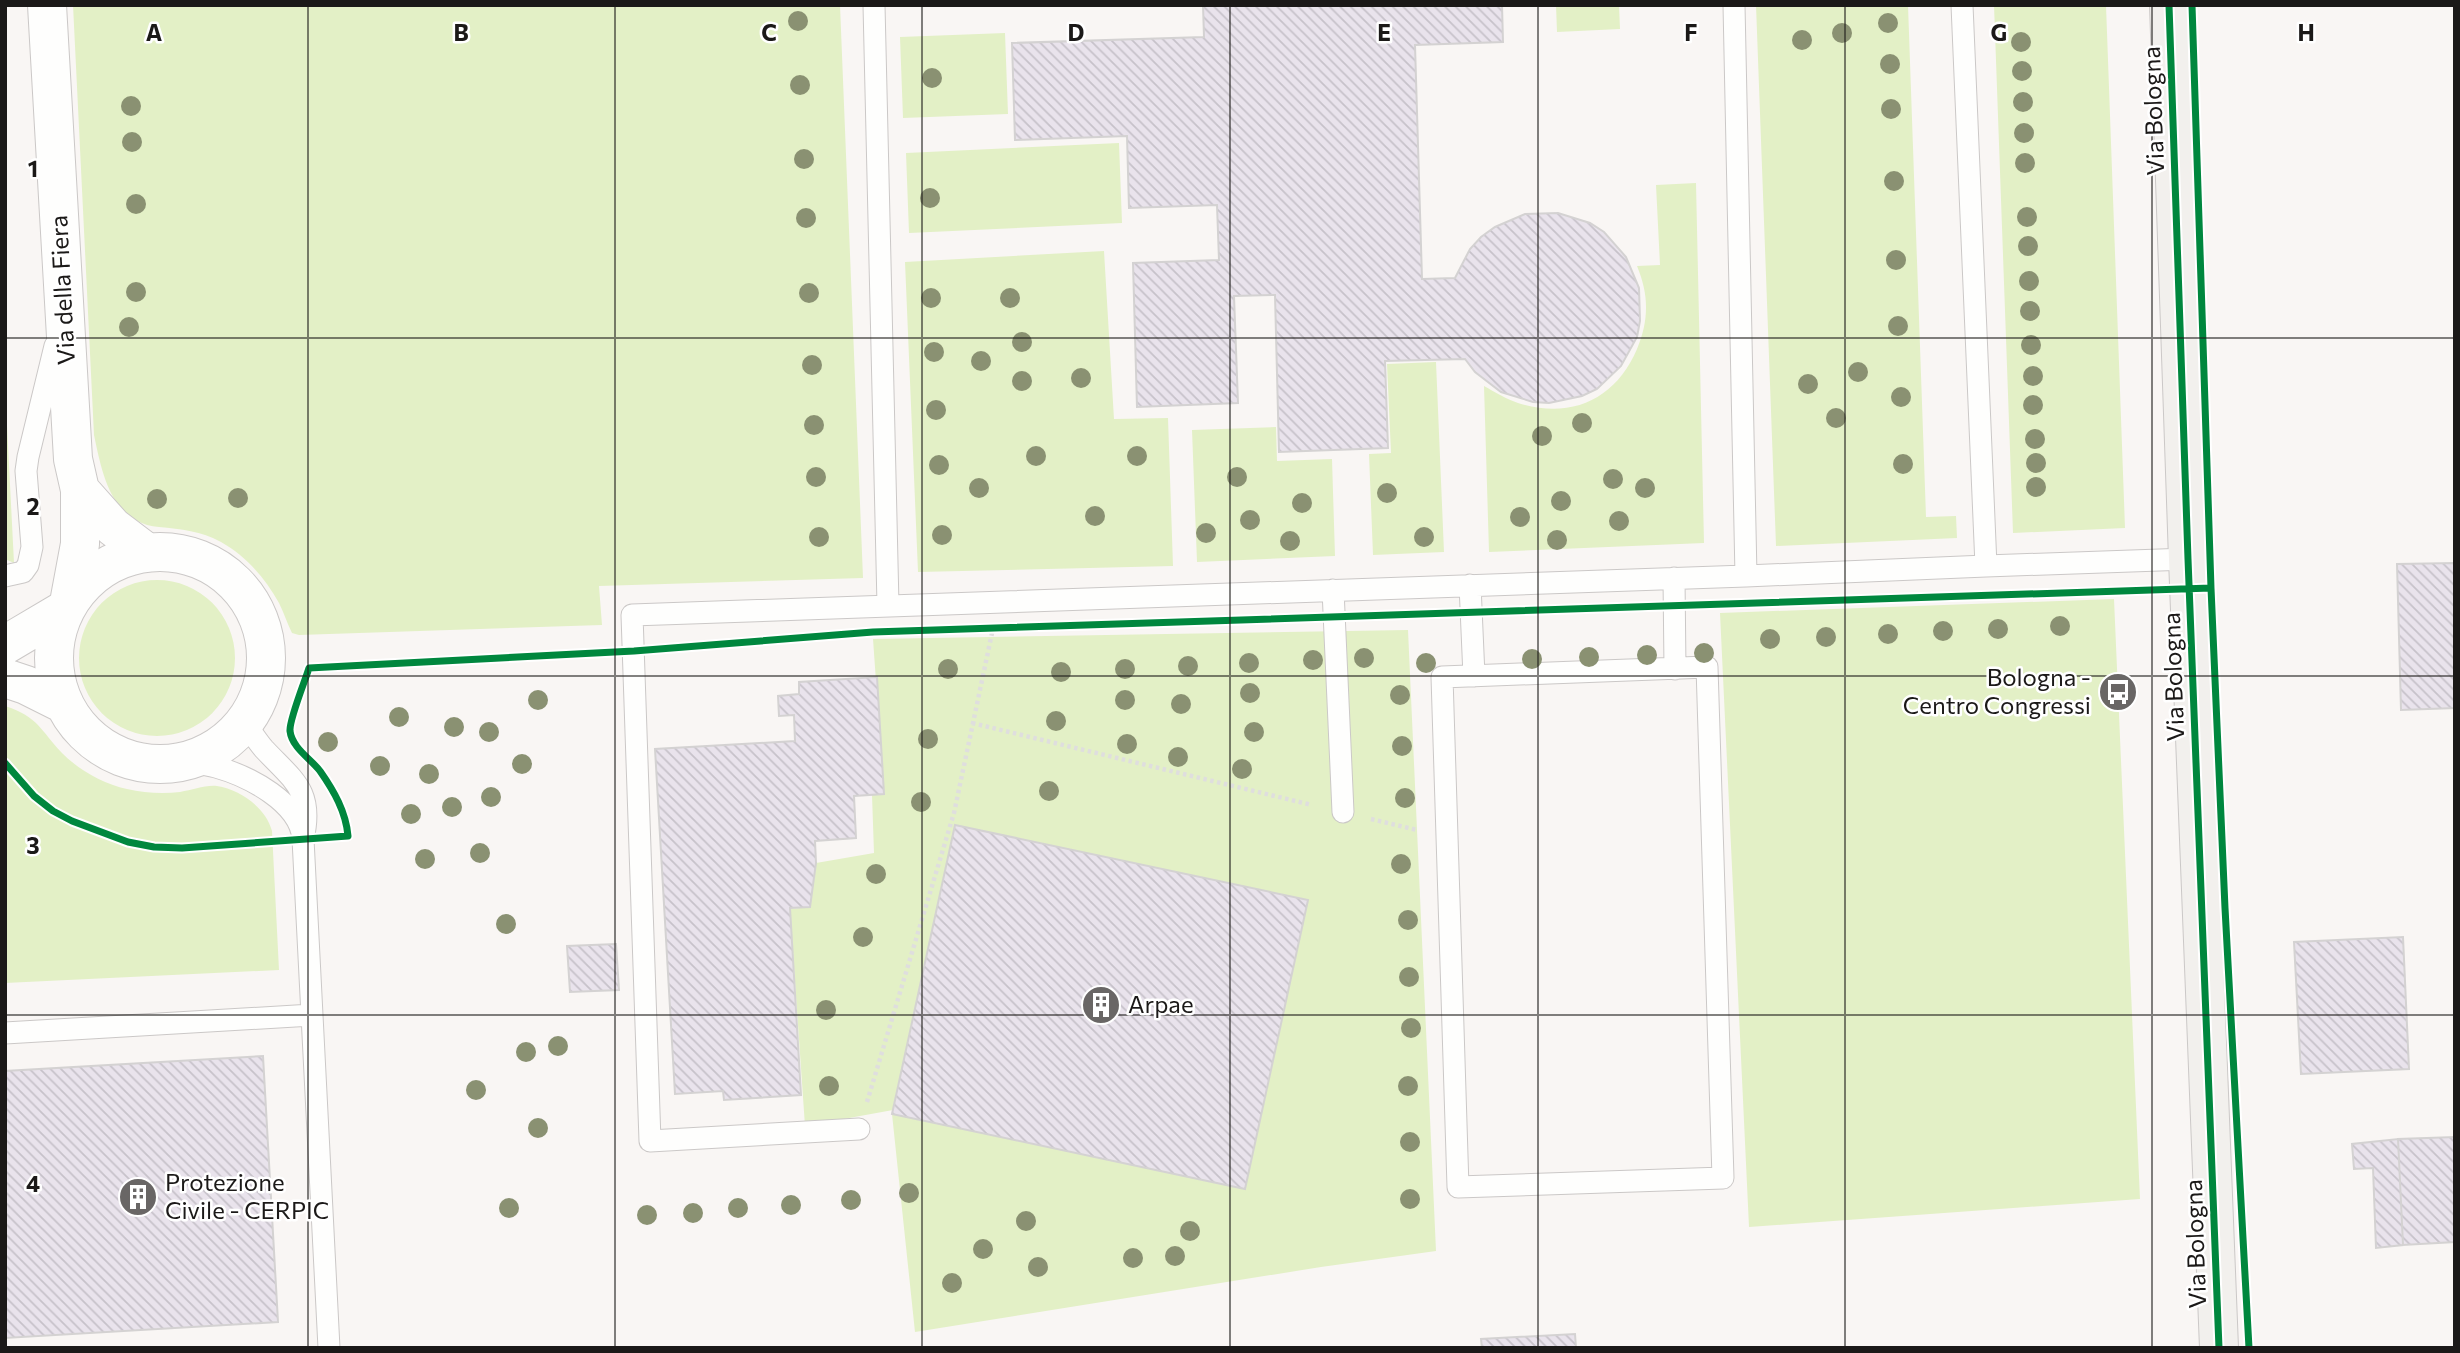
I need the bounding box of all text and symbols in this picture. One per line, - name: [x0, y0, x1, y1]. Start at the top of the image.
- text: A: [146, 18, 163, 46]
- text: B: [453, 18, 469, 46]
- text: C: [761, 18, 777, 46]
- text: D: [1068, 18, 1085, 46]
- text: E: [1377, 18, 1391, 46]
- text: F: [1684, 18, 1698, 46]
- text: G: [1991, 18, 2007, 46]
- text: H: [2297, 18, 2315, 46]
- street label: Via Bologna: [2136, 46, 2169, 176]
- text: 1: [28, 154, 38, 182]
- street label: Via della Fiera: [43, 214, 80, 366]
- text: 2: [26, 492, 40, 520]
- street label: Via Bologna: [2156, 612, 2189, 742]
- place label: Bologna - Centro Congressi: [1903, 662, 2091, 719]
- bus stop icon: Bologna - Centro Congressi: [2097, 671, 2139, 713]
- text: 3: [26, 831, 40, 859]
- building icon: Arpae: [1080, 984, 1122, 1026]
- place label: Arpae: [1128, 989, 1194, 1018]
- place label: Protezione Civile - CERPIC: [165, 1167, 329, 1224]
- text: 4: [26, 1169, 40, 1197]
- building icon: Protezione Civile - CERPIC: [117, 1176, 159, 1218]
- street label: Via Bologna: [2178, 1179, 2211, 1309]

